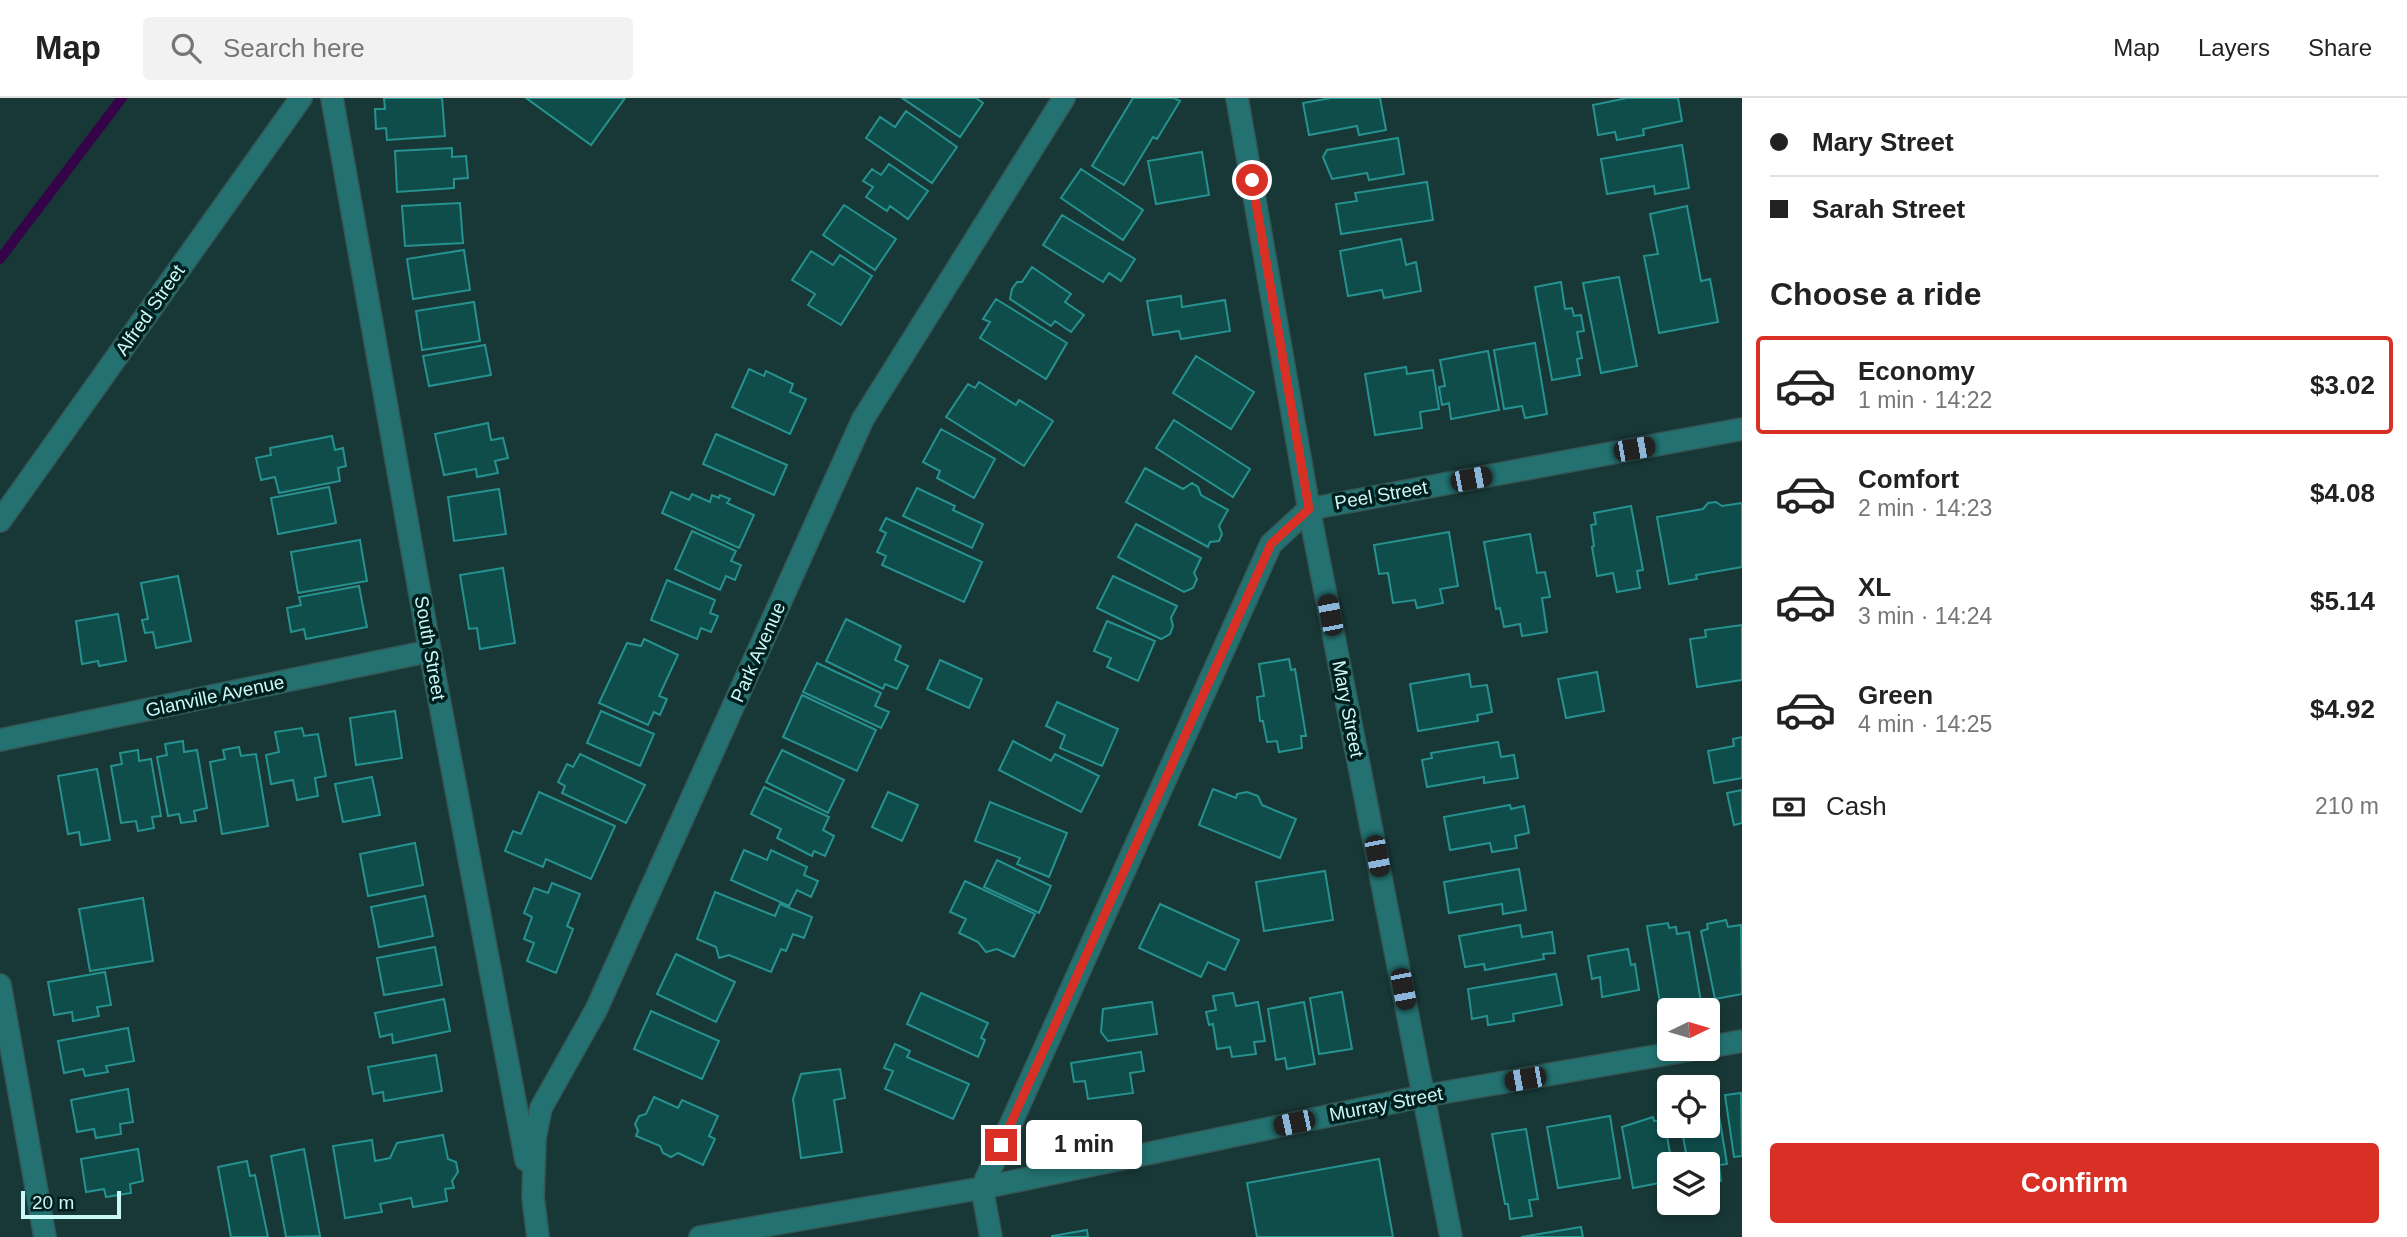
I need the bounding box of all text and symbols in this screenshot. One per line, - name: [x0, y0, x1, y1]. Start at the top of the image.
- search box: [143, 17, 633, 80]
- text: Map: [35, 29, 101, 66]
- icon: search: [167, 29, 205, 67]
- text: Search here: [223, 33, 365, 63]
- text: Map: [2113, 34, 2160, 61]
- text: Layers: [2198, 34, 2270, 61]
- text: Share: [2308, 34, 2372, 61]
- text: Mary Street: [1812, 127, 1954, 157]
- route start: [1236, 164, 1268, 196]
- text: Sarah Street: [1812, 194, 1965, 224]
- street label: Alfred Street: [111, 260, 189, 359]
- text: Choose a ride: [1770, 276, 1982, 312]
- icon: car: [1774, 354, 1837, 417]
- text: Economy: [1858, 356, 1975, 386]
- text: $3.02: [2310, 370, 2375, 400]
- text: 1 min · 14:22: [1858, 387, 1992, 413]
- car: [1612, 435, 1657, 463]
- icon: car: [1774, 462, 1837, 525]
- text: Comfort: [1858, 464, 1959, 494]
- car: [1449, 465, 1494, 493]
- street label: Peel Street: [1333, 476, 1430, 514]
- text: $4.08: [2310, 478, 2375, 508]
- text: 2 min · 14:23: [1858, 495, 1992, 521]
- icon: car: [1774, 570, 1837, 633]
- text: XL: [1858, 572, 1891, 602]
- text: $5.14: [2310, 586, 2375, 616]
- car: [1316, 592, 1345, 638]
- street label: South Street: [410, 594, 450, 703]
- street label: Park Avenue: [727, 599, 789, 705]
- text: 3 min · 14:24: [1858, 603, 1992, 629]
- street label: Mary Street: [1328, 659, 1368, 760]
- street label: Glanville Avenue: [144, 671, 286, 721]
- icon: car: [1774, 678, 1837, 741]
- text: Green: [1858, 680, 1933, 710]
- text: $4.92: [2310, 694, 2375, 724]
- text: 4 min · 14:25: [1858, 711, 1992, 737]
- icon: cash: [1770, 788, 1808, 826]
- text: Cash: [1826, 791, 1887, 821]
- text: 210 m: [2315, 793, 2379, 819]
- car: [1363, 833, 1392, 879]
- car: [1389, 966, 1418, 1012]
- north arrow: [1657, 998, 1720, 1060]
- map controls: [1657, 998, 1720, 1215]
- car: [1503, 1065, 1548, 1093]
- button: locate: [1657, 1075, 1720, 1138]
- street label: Murray Street: [1328, 1083, 1445, 1125]
- car: [1272, 1108, 1317, 1138]
- callout: 1 min: [1026, 1121, 1141, 1170]
- route end: [985, 1129, 1017, 1161]
- text: 1 min: [1054, 1131, 1114, 1157]
- button: Confirm: [1770, 1143, 2379, 1223]
- button: layers: [1657, 1152, 1720, 1215]
- scale bar: [21, 1188, 121, 1220]
- text: 20 m: [32, 1192, 74, 1213]

